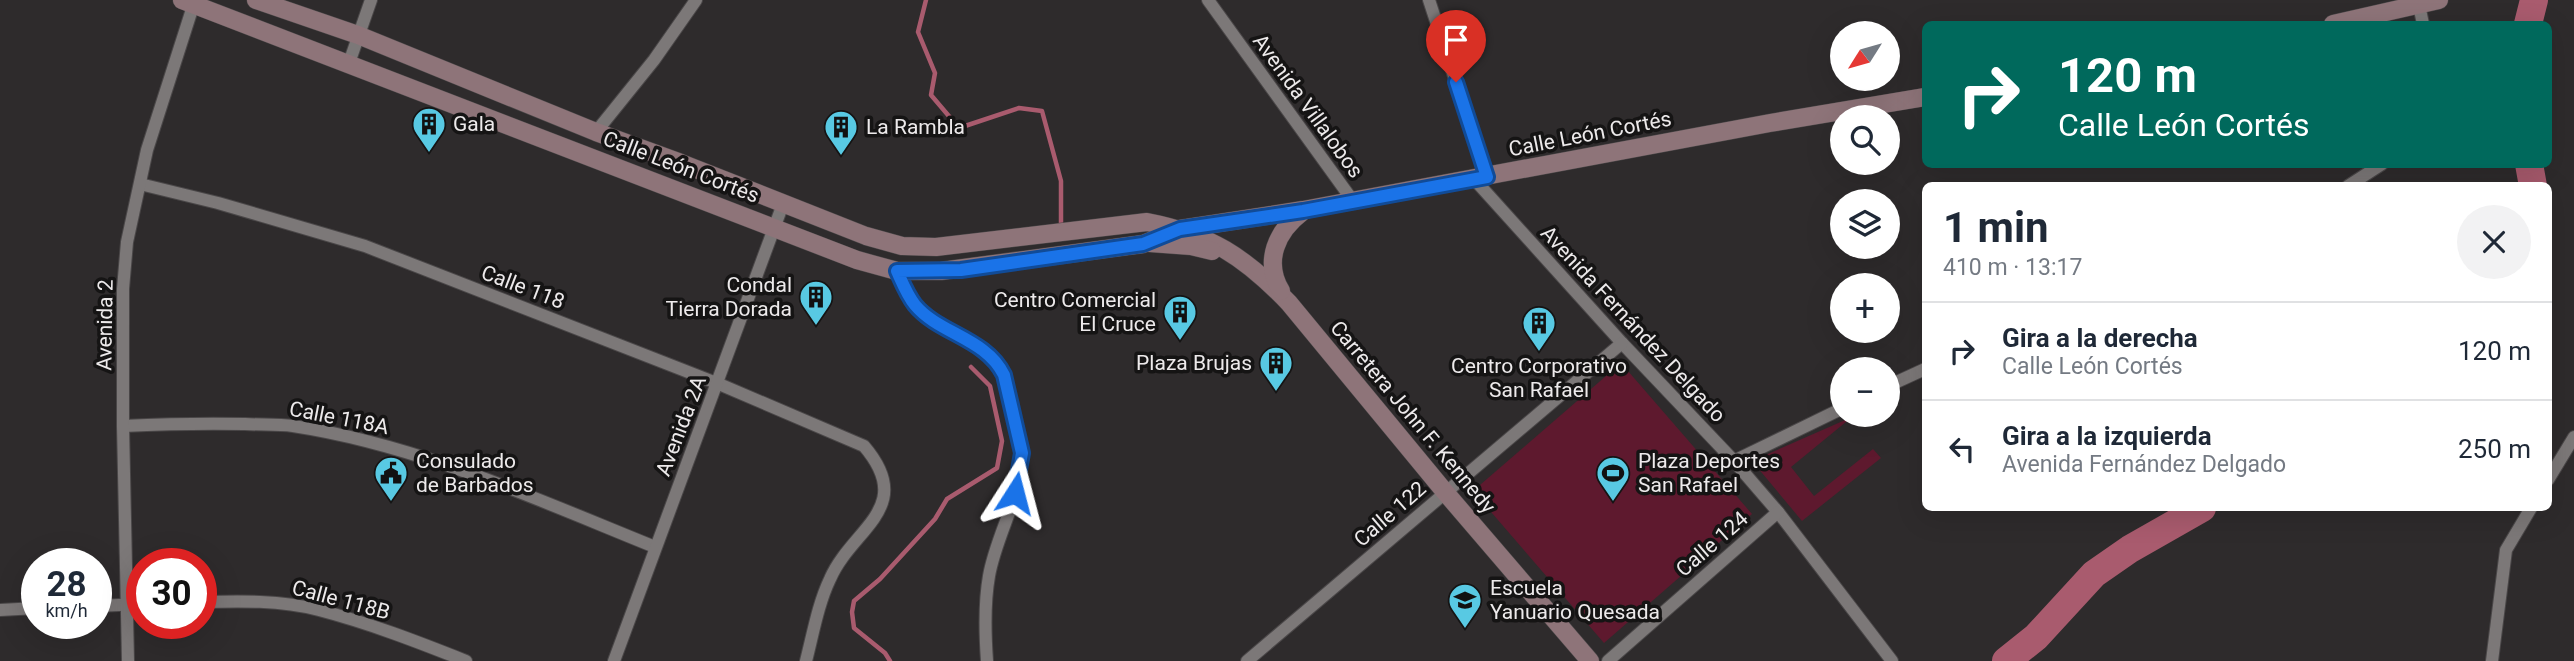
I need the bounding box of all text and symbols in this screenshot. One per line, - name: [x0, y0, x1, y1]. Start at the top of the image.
- pin: [1426, 10, 1486, 82]
- icon: arrive: [1437, 21, 1475, 59]
- north arrow: [1830, 21, 1900, 91]
- map controls: [1830, 21, 1900, 427]
- street label: Avenida Villalobos: [1248, 30, 1368, 182]
- text: 120 m: [2058, 47, 2197, 104]
- icon: right: [1943, 49, 2034, 140]
- building icon: Gala: [410, 105, 448, 154]
- button: search: [1830, 105, 1900, 175]
- street label: Calle León Cortés: [1507, 106, 1673, 162]
- text: Calle León Cortés: [2058, 106, 2309, 144]
- building icon: La Rambla: [822, 108, 860, 157]
- place label: Gala: [453, 112, 495, 136]
- place label: La Rambla: [866, 115, 965, 139]
- street label: Calle León Cortés: [600, 126, 762, 208]
- button: layers: [1830, 189, 1900, 259]
- text: 1 min: [1943, 203, 2049, 252]
- button: close: [2457, 205, 2531, 279]
- street label: Avenida Fernández Delgado: [1536, 221, 1730, 427]
- text: 410 m · 13:17: [1943, 254, 2082, 281]
- street label: Calle 118: [478, 260, 568, 314]
- place label: Condal Tierra Dorada: [666, 273, 792, 321]
- button: +: [1830, 273, 1900, 343]
- building icon: Condal Tierra Dorada: [797, 278, 835, 327]
- street label: Avenida 2: [92, 279, 118, 371]
- place label: Centro Comercial El Cruce: [994, 288, 1156, 336]
- building icon: Centro Comercial El Cruce: [1161, 293, 1199, 342]
- building icon: Centro Corporativo San Rafael: [1520, 304, 1558, 353]
- street label: Carretera John F. Kennedy: [1325, 316, 1501, 518]
- text: Gira a la derecha: [2002, 323, 2198, 353]
- icon: right: [1943, 332, 1981, 370]
- text: 120 m: [2458, 336, 2531, 366]
- building icon: Plaza Brujas: [1257, 344, 1295, 393]
- place label: Plaza Brujas: [1136, 351, 1252, 375]
- text: Calle León Cortés: [2002, 353, 2183, 380]
- place label: Centro Corporativo San Rafael: [1451, 354, 1627, 402]
- button: −: [1830, 357, 1900, 427]
- street label: Avenida 2A: [651, 372, 711, 479]
- street label: Calle 118A: [287, 397, 391, 439]
- text: Gira a la izquierda: [2002, 421, 2212, 451]
- icon: left: [1943, 430, 1981, 468]
- text: 250 m: [2458, 434, 2531, 464]
- place label: Consulado de Barbados: [416, 449, 534, 497]
- place label: Plaza Deportes San Rafael: [1638, 449, 1780, 497]
- text: Avenida Fernández Delgado: [2002, 451, 2286, 478]
- public building icon: Consulado de Barbados: [372, 454, 410, 503]
- sports icon: Plaza Deportes San Rafael: [1594, 454, 1632, 503]
- position arrow: [978, 456, 1052, 530]
- street label: Calle 122: [1349, 476, 1431, 552]
- street label: Calle 124: [1671, 506, 1753, 582]
- speed limit sign: 30: [126, 548, 217, 639]
- text: 28: [46, 564, 87, 605]
- street label: Calle 118B: [290, 575, 392, 625]
- place label: Escuela Yanuario Quesada: [1490, 576, 1660, 624]
- school or university icon: Escuela Yanuario Quesada: [1446, 581, 1484, 630]
- text: km/h: [45, 600, 88, 621]

